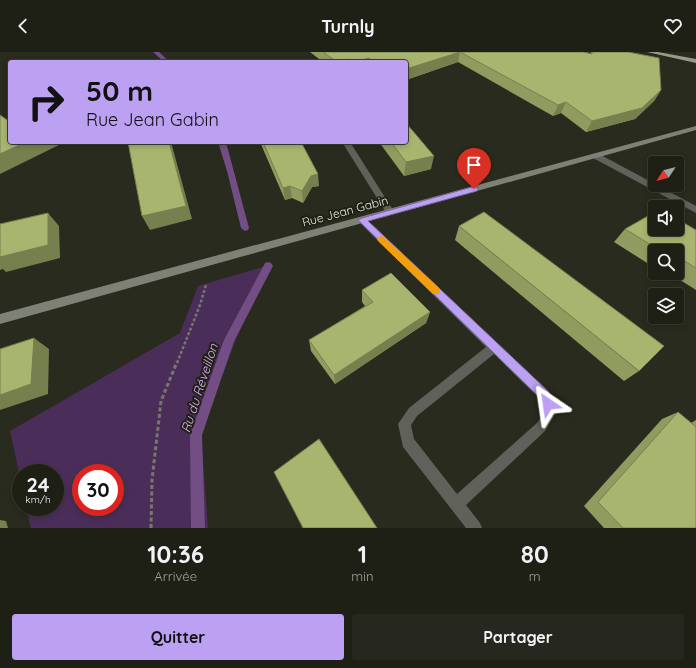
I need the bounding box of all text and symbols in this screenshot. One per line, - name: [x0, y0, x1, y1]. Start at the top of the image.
- icon: back: [12, 15, 34, 37]
- text: Turnly: [321, 15, 375, 38]
- icon: heart: [662, 15, 684, 37]
- text: 50 m: [86, 73, 153, 108]
- icon: right: [20, 76, 72, 128]
- text: Rue Jean Gabin: [86, 108, 219, 131]
- pin: [457, 148, 491, 189]
- icon: arrive: [463, 154, 485, 176]
- north arrow: [648, 156, 684, 192]
- map controls: [648, 156, 684, 324]
- street label: Rue Jean Gabin: [300, 192, 390, 230]
- button: sound: [648, 200, 684, 236]
- button: search: [648, 244, 684, 280]
- button: layers: [648, 288, 684, 324]
- water label: Ru du Réveillon: [177, 341, 221, 435]
- position arrow: [527, 383, 569, 425]
- speed limit sign: 30: [72, 464, 124, 516]
- text: 24: [26, 472, 50, 497]
- text: km/h: [25, 493, 51, 506]
- text: 10:36: [147, 539, 204, 569]
- text: 1: [358, 539, 367, 569]
- text: 80: [521, 539, 549, 569]
- text: Arrivée: [154, 568, 197, 584]
- text: min: [351, 568, 374, 584]
- text: m: [529, 568, 541, 584]
- button: Quitter: [12, 614, 344, 660]
- button: Partager: [352, 614, 684, 660]

